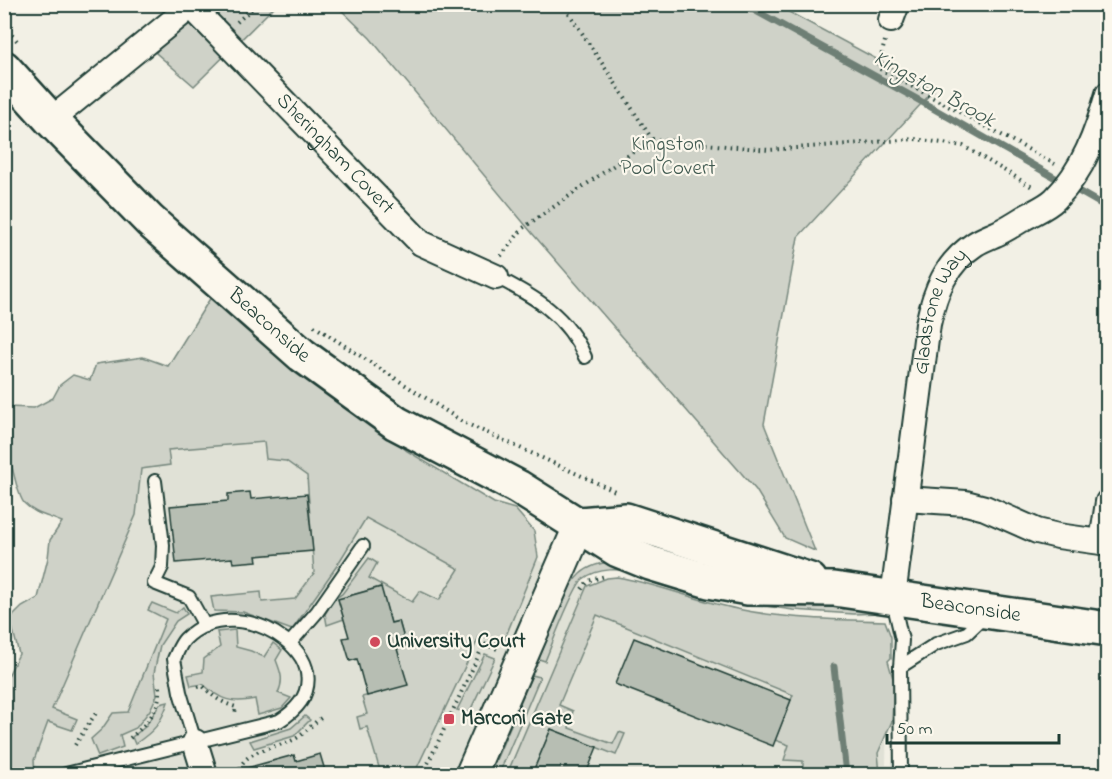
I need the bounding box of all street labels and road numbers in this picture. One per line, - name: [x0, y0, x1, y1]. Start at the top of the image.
- street label: Sheringham Covert: [269, 87, 401, 222]
- street label: Gladstone Way: [907, 241, 976, 376]
- street label: Beaconside: [220, 280, 316, 371]
- street label: Beaconside: [917, 587, 1023, 631]

